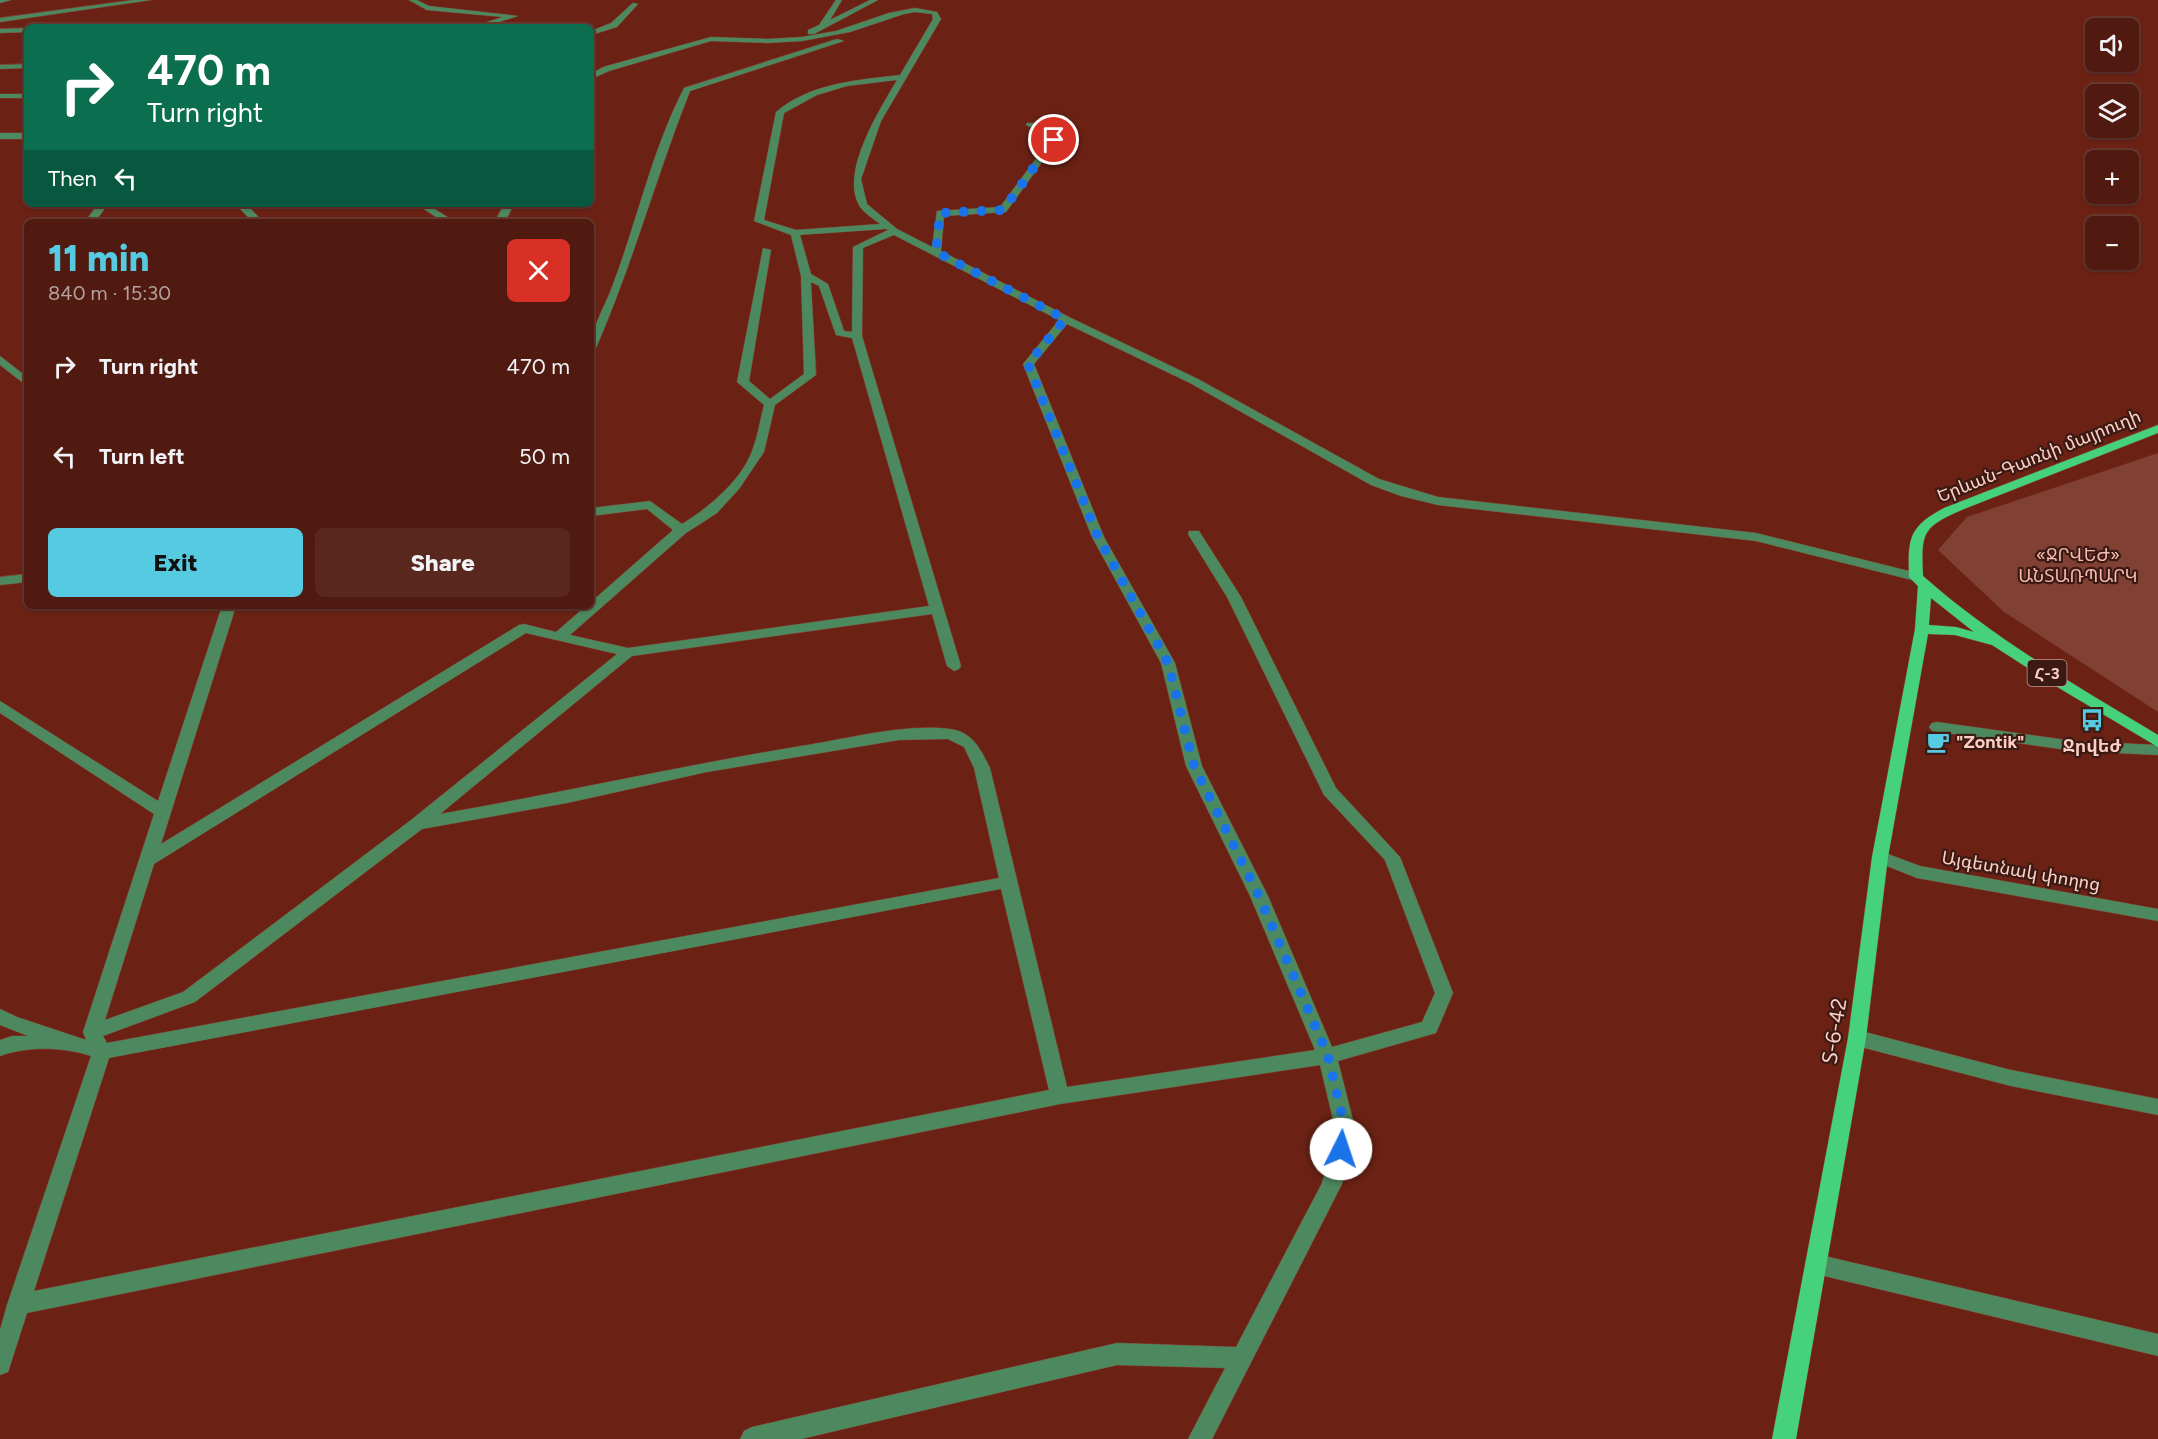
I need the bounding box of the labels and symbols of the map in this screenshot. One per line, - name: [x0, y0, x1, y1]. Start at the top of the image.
- pin: [1028, 114, 1079, 165]
- street label: Երևան-Գառնի մայրուղի: [1934, 405, 2144, 507]
- park label: «ՋՐՎԵԺ» ԱՆՏԱՌՊԱՐԿ: [2018, 544, 2138, 587]
- road number: Հ-3: [2028, 660, 2066, 686]
- bus stop icon: Ջրվեժ: [2079, 707, 2105, 733]
- cafe icon: "Zontik": [1925, 729, 1951, 755]
- place label: "Zontik": [1956, 731, 2025, 753]
- place label: Ջրվեժ: [2063, 735, 2122, 757]
- street label: Այգետնակ փողոց: [1940, 846, 2102, 896]
- street label: Տ-6-42: [1816, 996, 1852, 1066]
- position arrow: [1309, 1117, 1373, 1181]

